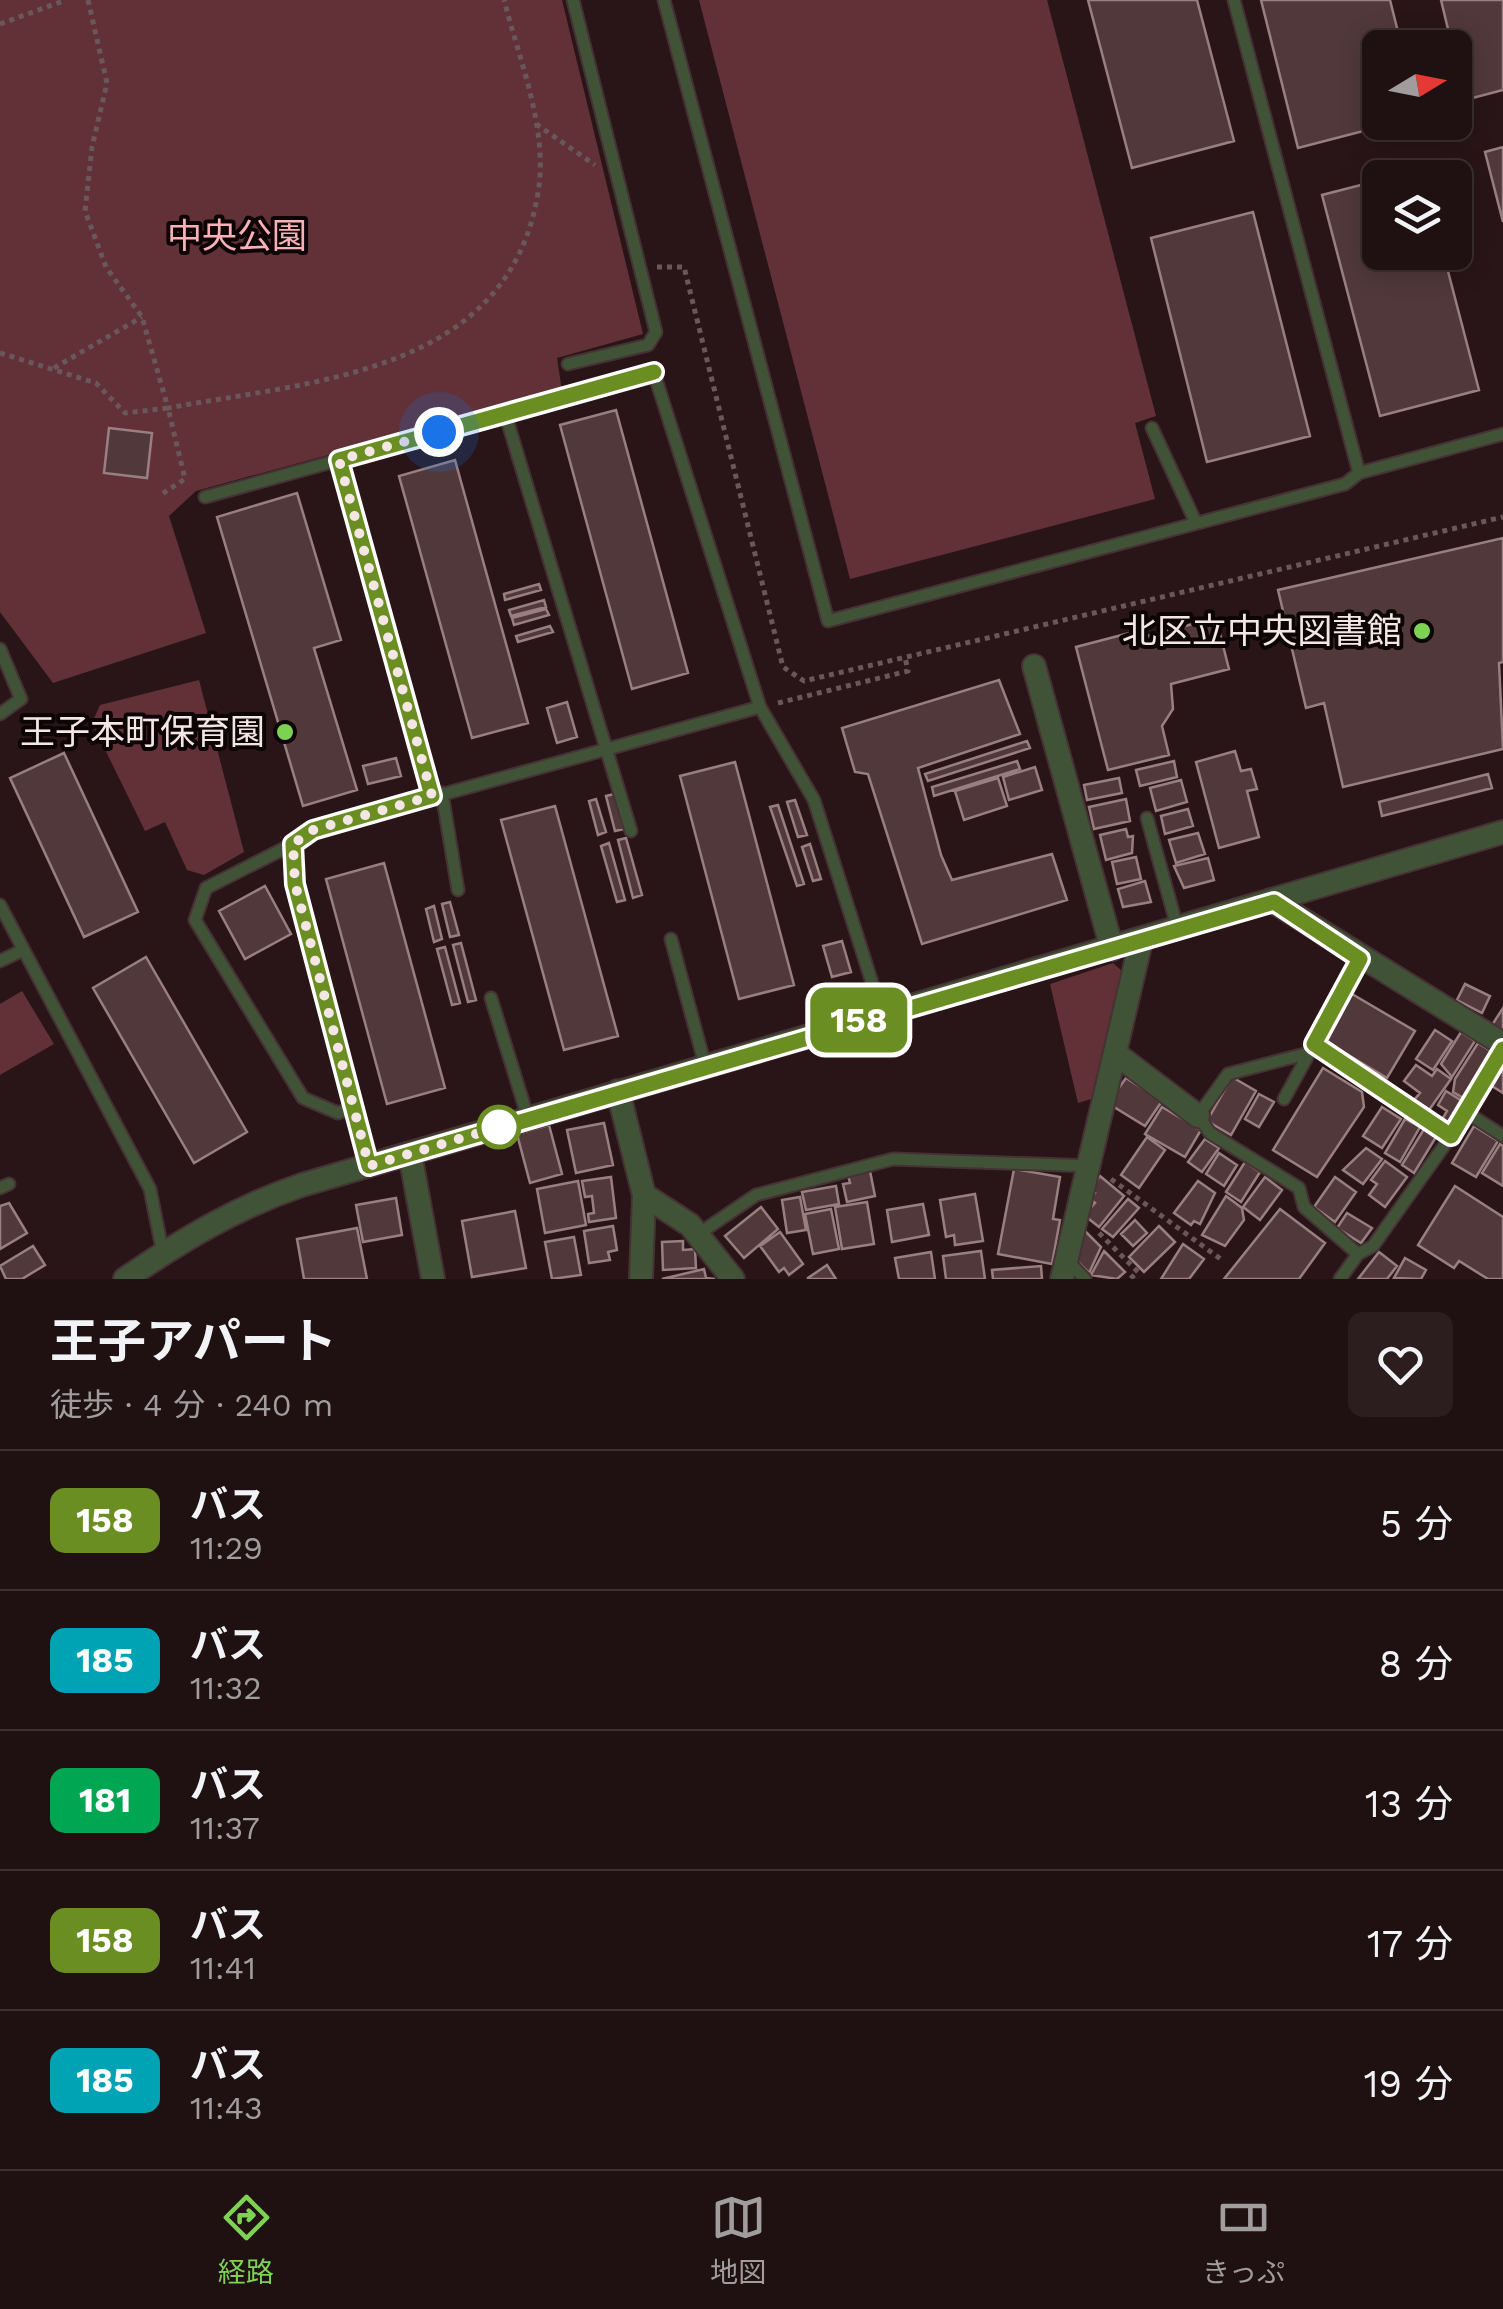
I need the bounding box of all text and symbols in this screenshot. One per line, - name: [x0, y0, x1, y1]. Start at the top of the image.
- north arrow: [1362, 30, 1472, 140]
- map controls: [1362, 30, 1472, 270]
- button: layers: [1362, 160, 1472, 270]
- park label: 中央公園: [167, 215, 307, 257]
- your location: [414, 407, 464, 457]
- place label: 北区立中央図書館: [1122, 610, 1402, 652]
- marker: 北区立中央図書館: [1411, 620, 1433, 642]
- place label: 王子本町保育園: [20, 711, 265, 753]
- marker: 王子本町保育園: [274, 721, 296, 743]
- line badge: 158: [802, 988, 916, 1052]
- text: 158: [830, 999, 888, 1041]
- unlabelled marker: [478, 1106, 520, 1148]
- button: heart: [1348, 1312, 1453, 1417]
- text: 王子アパート: [50, 1313, 337, 1370]
- text: 徒歩 · 4 分 · 240 m: [50, 1386, 333, 1424]
- text: バス: [190, 1483, 266, 1527]
- text: 158: [76, 1499, 134, 1541]
- text: 5 分: [1380, 1502, 1453, 1546]
- text: 11:29: [190, 1529, 263, 1567]
- text: バス: [190, 1623, 266, 1667]
- text: 185: [76, 1639, 134, 1681]
- text: 8 分: [1379, 1642, 1453, 1686]
- text: 11:32: [190, 1669, 262, 1707]
- text: バス: [190, 1763, 266, 1807]
- text: 181: [79, 1779, 131, 1821]
- text: 13 分: [1365, 1782, 1453, 1826]
- text: 11:37: [190, 1809, 260, 1847]
- text: バス: [190, 1903, 266, 1947]
- text: 158: [76, 1919, 134, 1961]
- text: 17 分: [1367, 1922, 1453, 1966]
- text: 11:41: [190, 1949, 256, 1987]
- text: バス: [190, 2043, 266, 2087]
- text: 185: [76, 2059, 134, 2101]
- text: 19 分: [1364, 2062, 1453, 2106]
- text: 11:43: [190, 2089, 263, 2127]
- tab: 経路: [218, 2190, 274, 2290]
- tab: 地図: [710, 2190, 766, 2290]
- tab: きっぷ: [1202, 2190, 1285, 2290]

